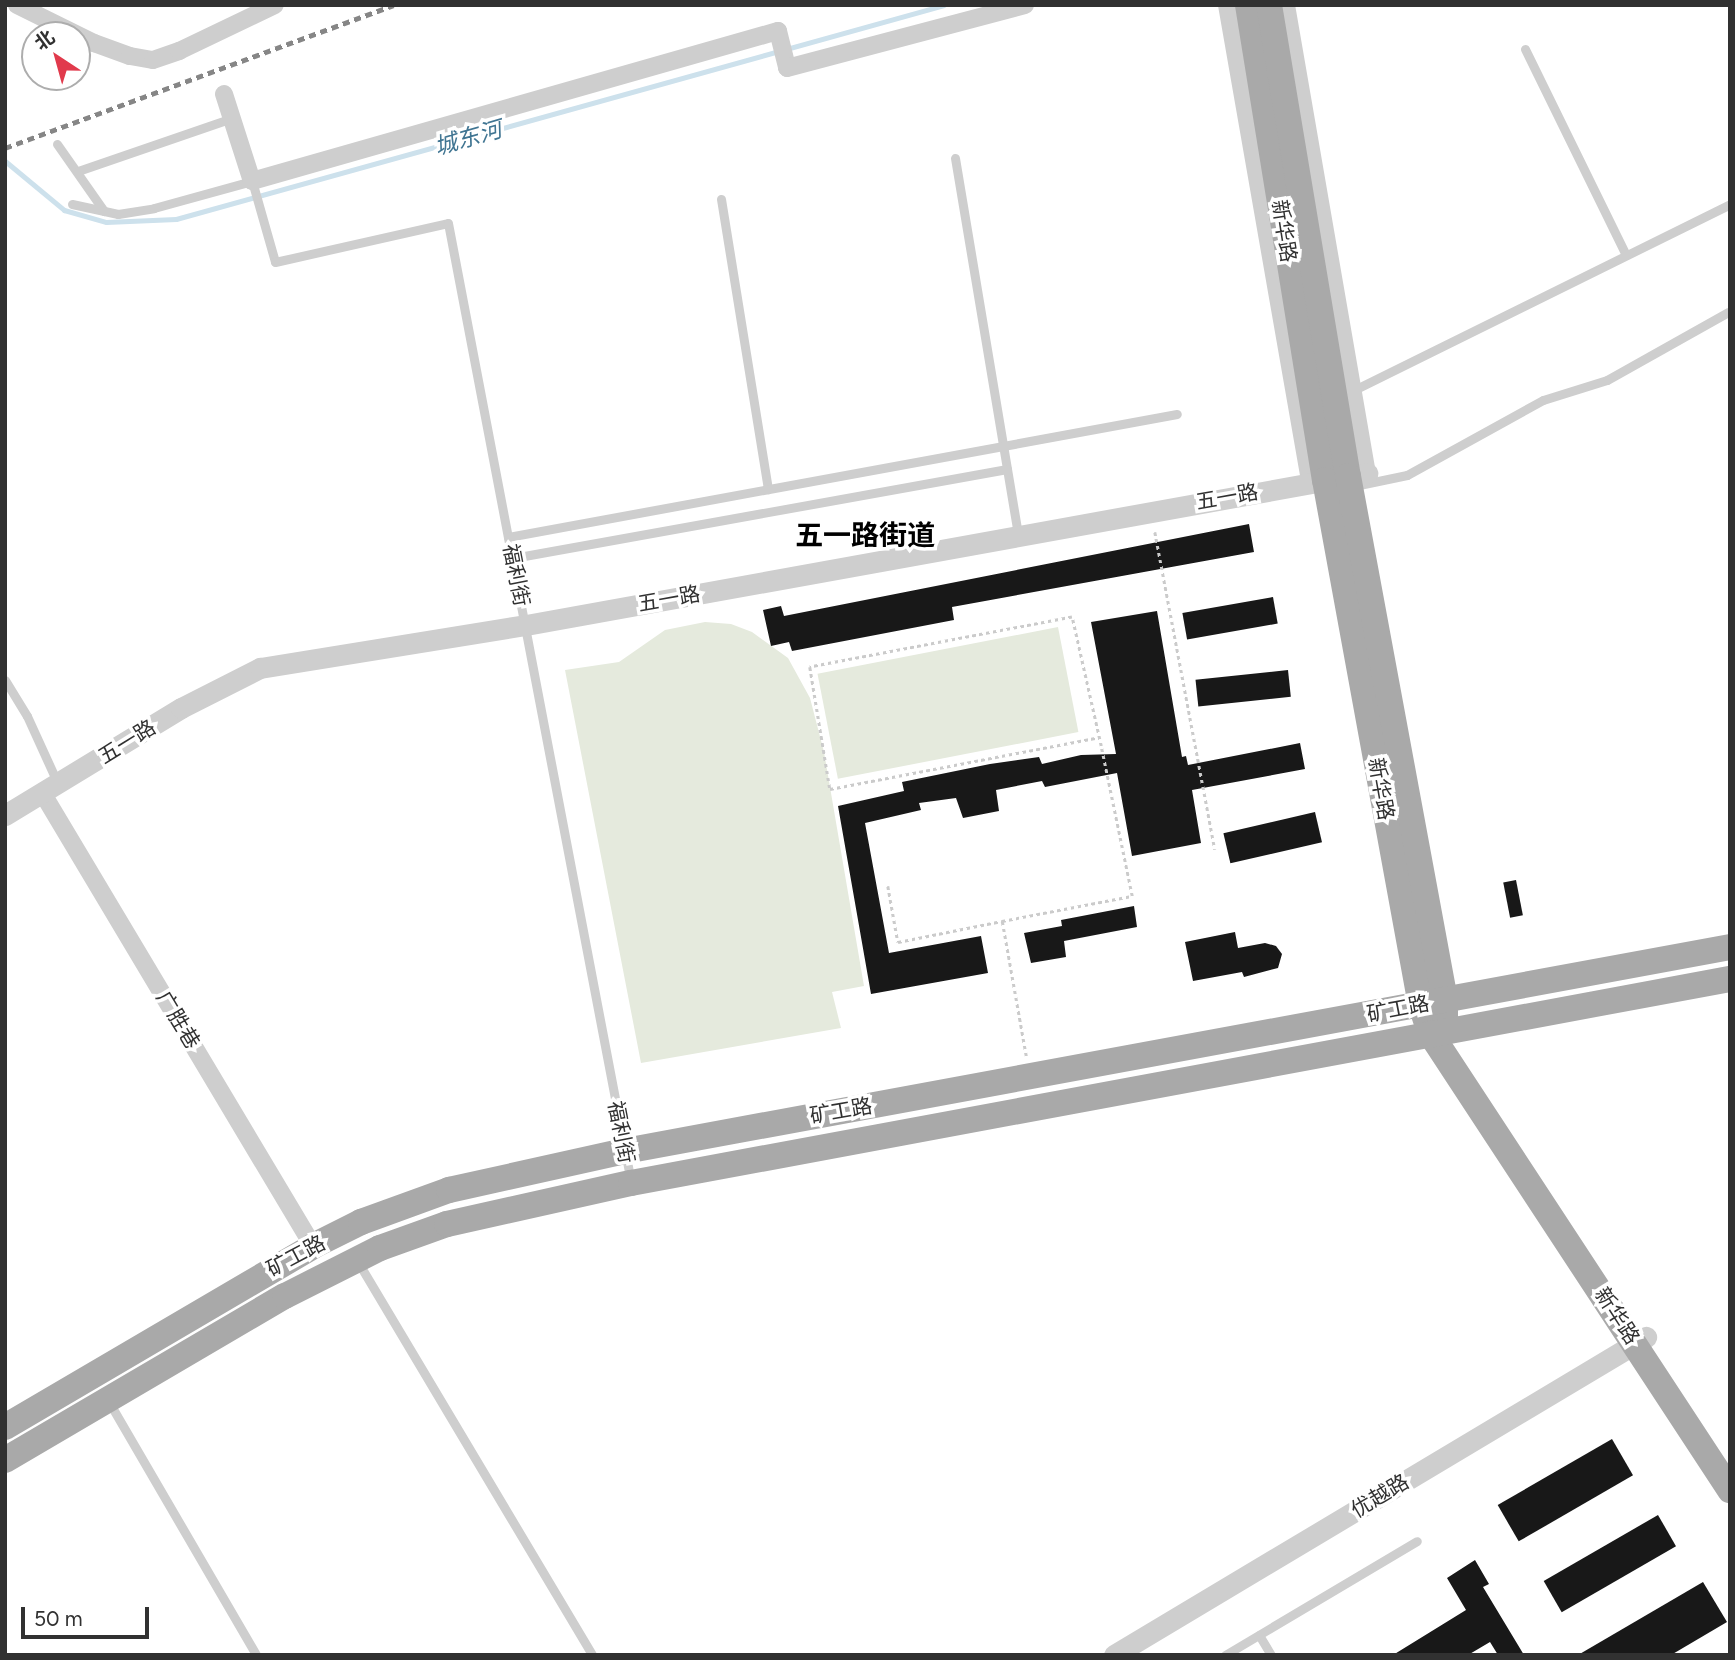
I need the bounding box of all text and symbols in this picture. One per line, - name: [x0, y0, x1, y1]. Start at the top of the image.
- north arrow: [21, 21, 91, 91]
- text: 北: [30, 25, 59, 55]
- water label: 城东河: [431, 115, 505, 161]
- street label: 新华路: [1267, 198, 1301, 264]
- street label: 五一路: [1194, 479, 1260, 515]
- district label: 五一路街道: [795, 518, 935, 552]
- street label: 福利街: [498, 542, 534, 608]
- street label: 五一路: [636, 581, 702, 617]
- street label: 五一路: [94, 715, 160, 769]
- street label: 新华路: [1363, 756, 1399, 822]
- street label: 广胜巷: [151, 987, 205, 1053]
- street label: 矿工路: [1365, 991, 1431, 1027]
- street label: 矿工路: [808, 1093, 874, 1129]
- street label: 福利街: [603, 1099, 639, 1165]
- street label: 矿工路: [262, 1230, 330, 1282]
- street label: 新华路: [1589, 1283, 1645, 1349]
- street label: 优越路: [1347, 1469, 1413, 1523]
- scale bar: [24, 1594, 152, 1638]
- text: 50 m: [34, 1606, 83, 1631]

